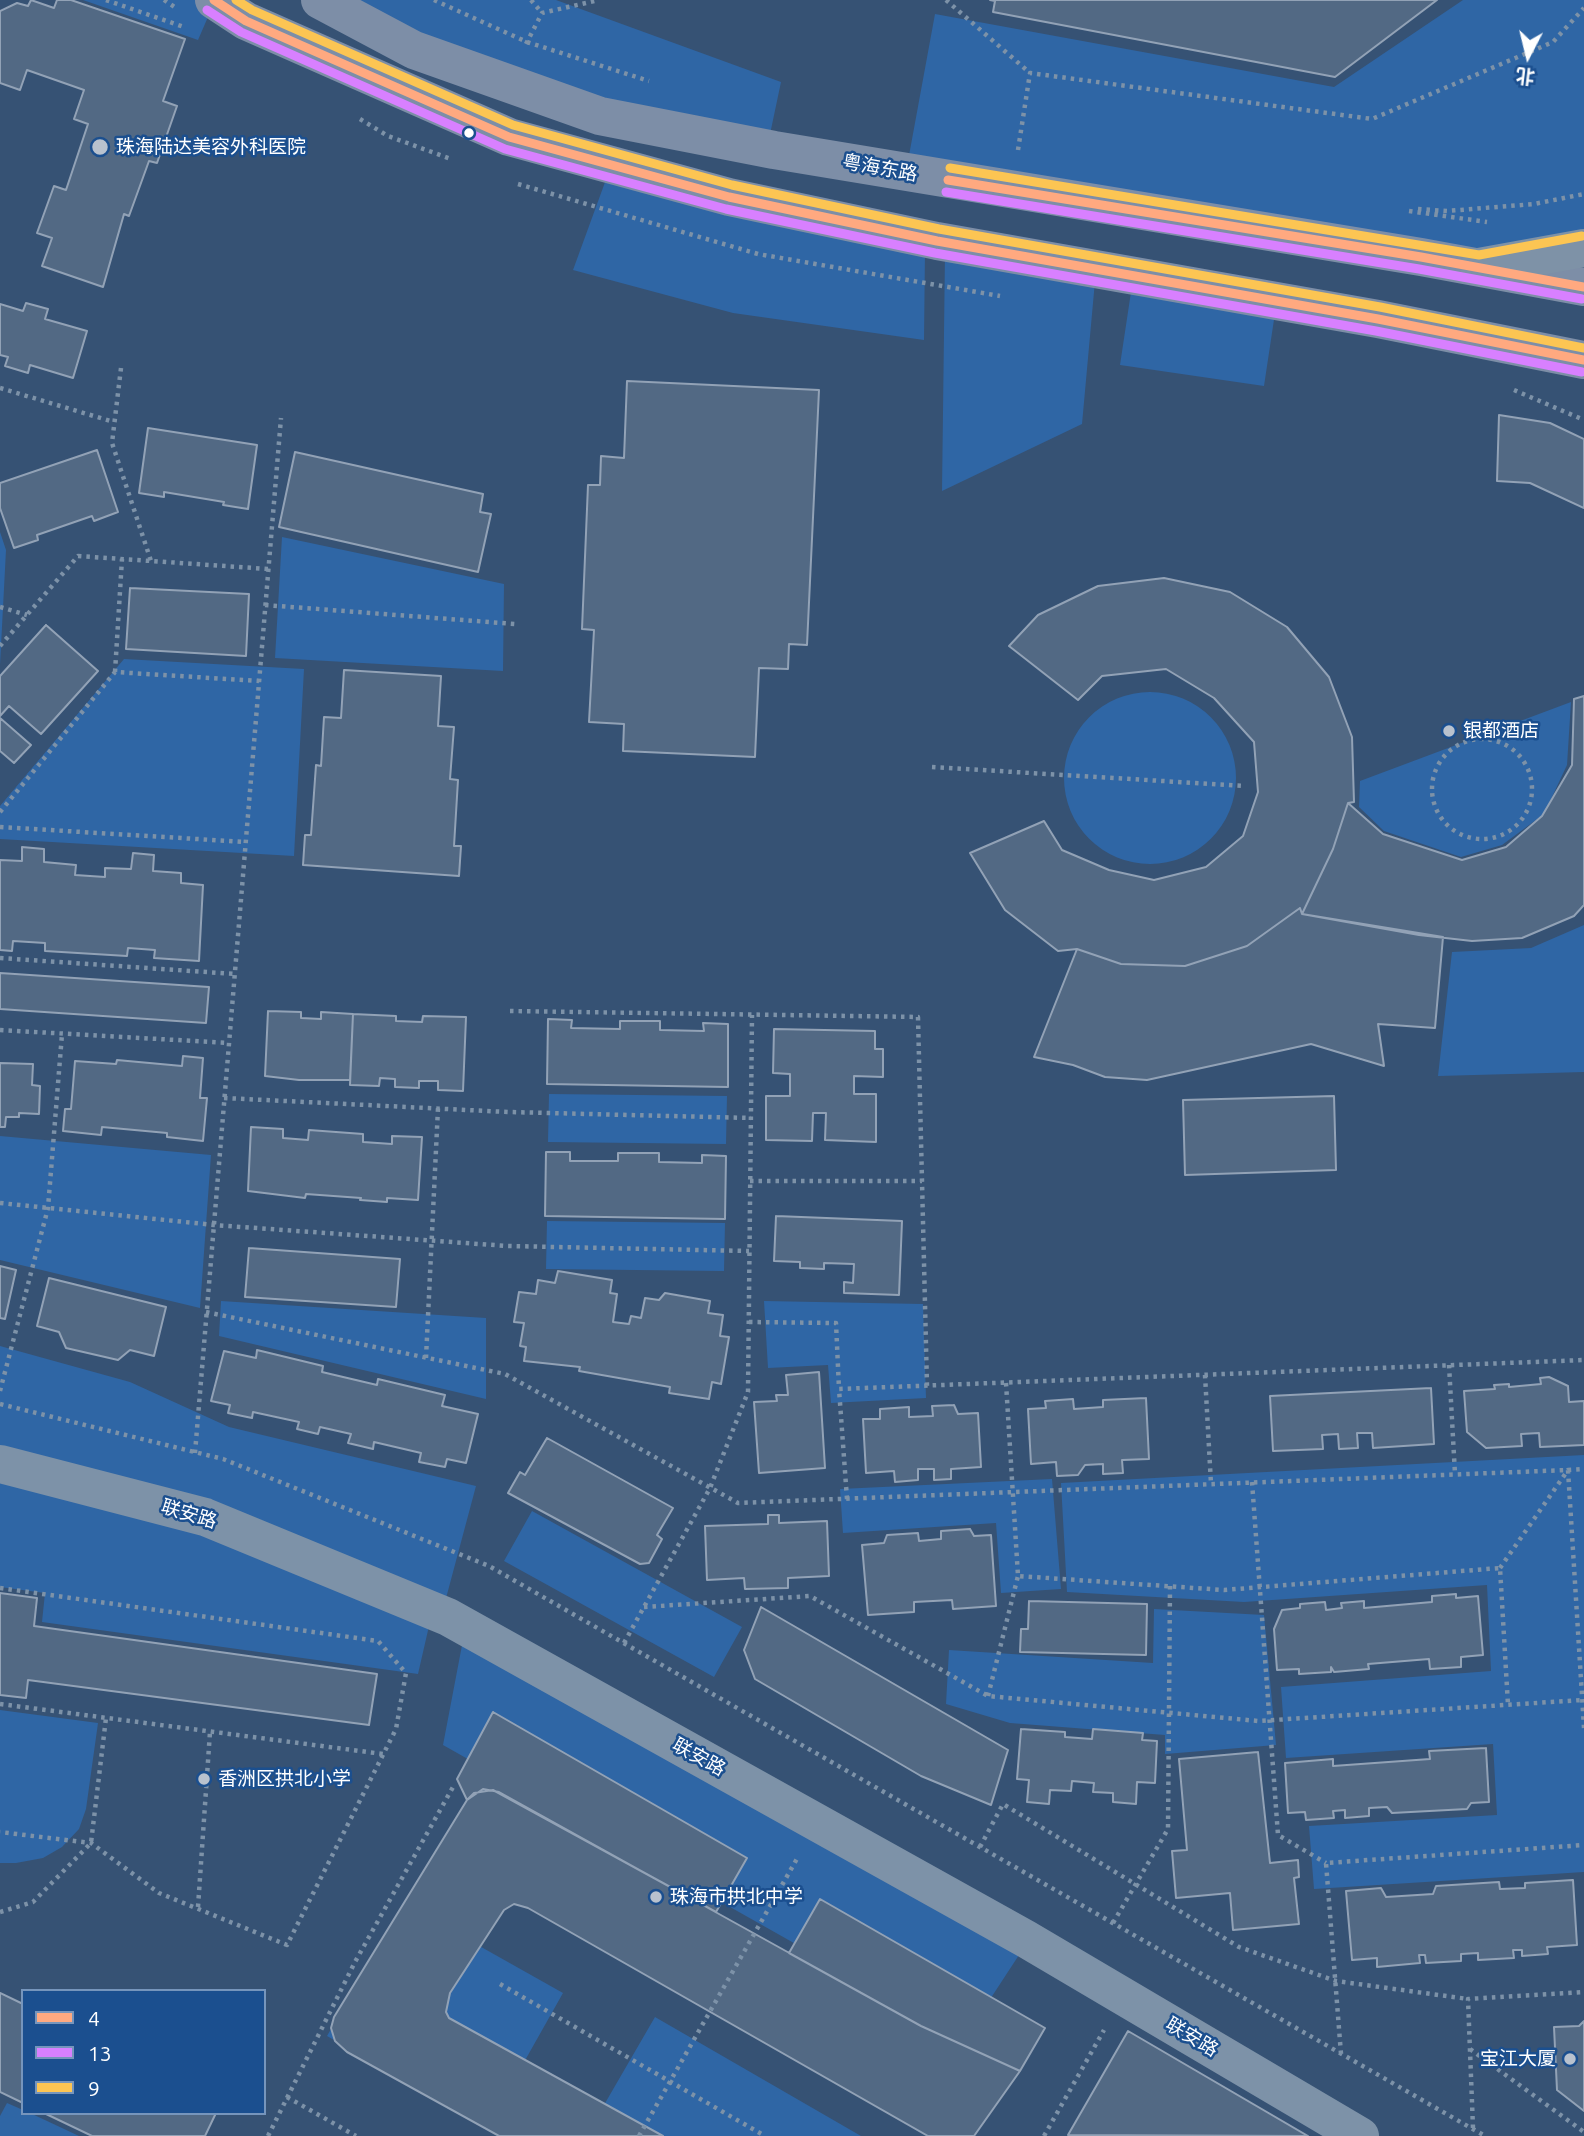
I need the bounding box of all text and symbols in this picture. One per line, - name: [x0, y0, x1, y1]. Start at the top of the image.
- north arrow: [1493, 21, 1563, 91]
- text: 北: [1515, 65, 1536, 89]
- unlabelled marker: [462, 126, 476, 140]
- place label: 珠海陆达美容外科医院: [116, 136, 306, 158]
- marker: 珠海陆达美容外科医院: [90, 137, 110, 157]
- street label: 粤海东路: [841, 150, 919, 186]
- place label: 银都酒店: [1463, 720, 1539, 742]
- marker: 银都酒店: [1441, 723, 1457, 739]
- street label: 联安路: [158, 1495, 220, 1533]
- street label: 联安路: [669, 1733, 729, 1781]
- place label: 香洲区拱北小学: [218, 1768, 351, 1790]
- marker: 香洲区拱北小学: [196, 1771, 212, 1787]
- place label: 珠海市拱北中学: [670, 1886, 803, 1908]
- marker: 珠海市拱北中学: [648, 1889, 664, 1905]
- legend: [21, 1989, 266, 2115]
- text: 4: [88, 2006, 100, 2030]
- street label: 联安路: [1162, 2013, 1222, 2061]
- text: 13: [88, 2041, 112, 2065]
- place label: 宝江大厦: [1480, 2048, 1556, 2070]
- marker: 宝江大厦: [1562, 2051, 1578, 2067]
- text: 9: [88, 2076, 100, 2100]

